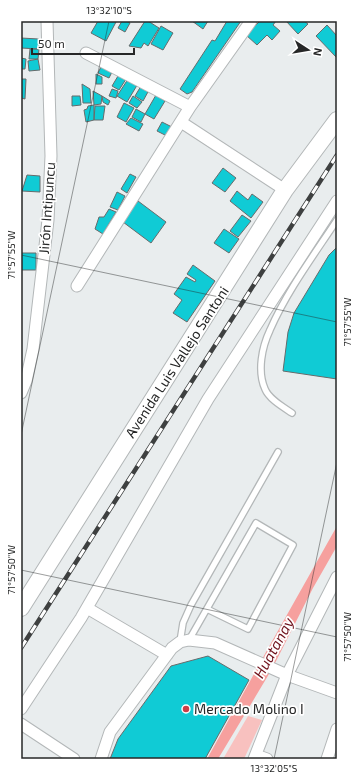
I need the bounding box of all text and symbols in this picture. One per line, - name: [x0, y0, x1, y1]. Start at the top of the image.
- text: 13°32'10"S: [86, 4, 132, 16]
- scale bar: [32, 30, 134, 56]
- north arrow: [288, 30, 328, 70]
- text: 50 m: [38, 36, 65, 50]
- text: N: [311, 47, 325, 57]
- street label: Jirón Intipuncu: [35, 161, 58, 255]
- text: 71°57'55"W: [5, 230, 17, 280]
- street label: Avenida Luis Vallejo Santoni: [121, 283, 232, 441]
- text: 71°57'55"W: [341, 297, 353, 347]
- text: 71°57'50"W: [5, 545, 17, 595]
- text: 71°57'50"W: [341, 612, 353, 662]
- water label: Huatanay: [249, 614, 298, 682]
- place label: Mercado Molino I: [194, 700, 304, 717]
- marker: Mercado Molino I: [181, 704, 191, 714]
- text: 13°32'05"S: [251, 762, 298, 774]

